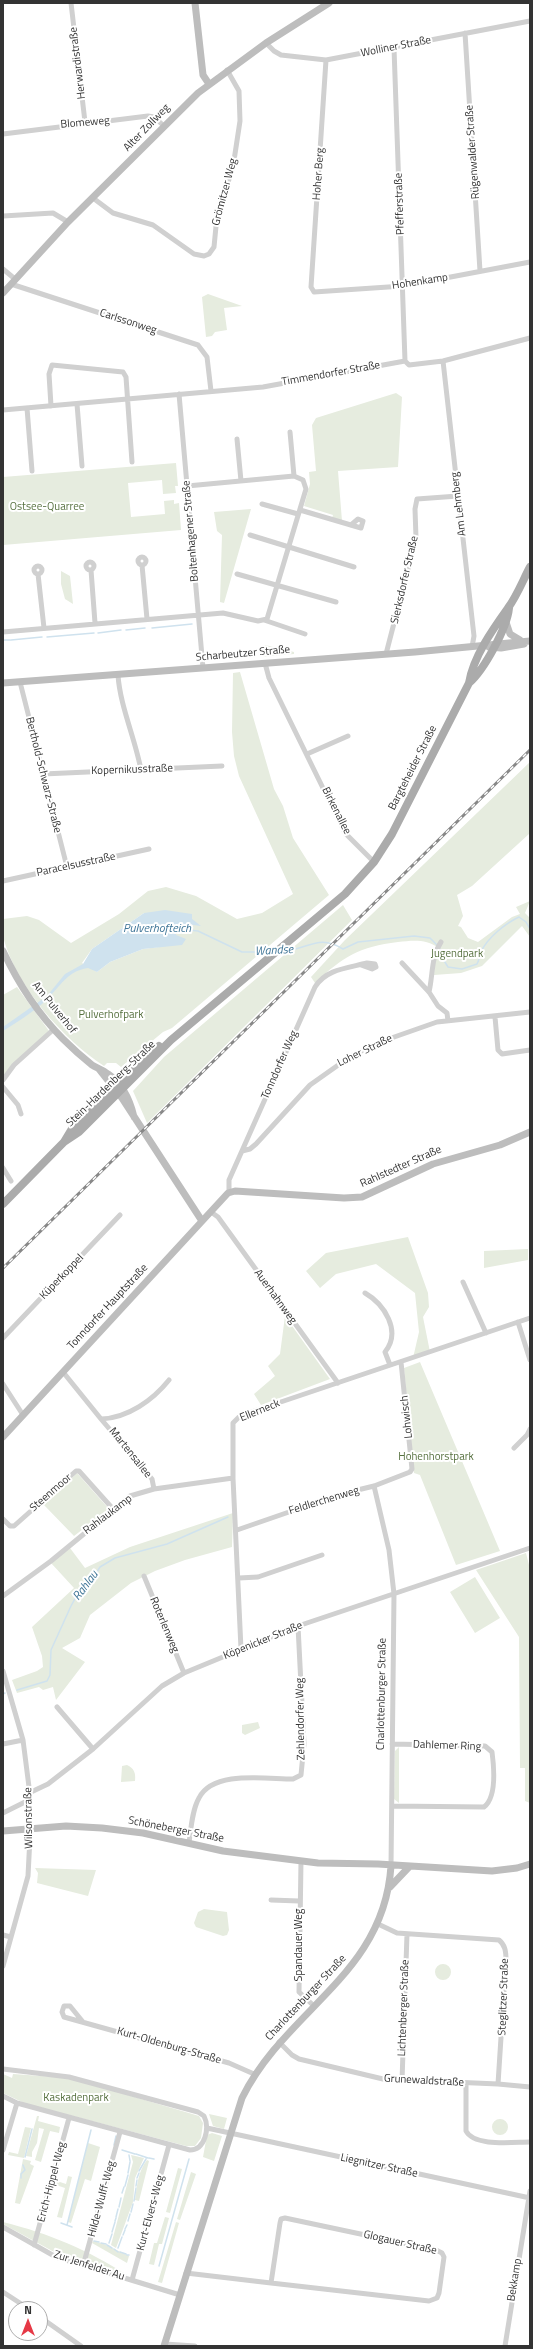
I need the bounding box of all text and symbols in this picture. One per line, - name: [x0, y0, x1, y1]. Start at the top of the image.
- street label: Herwardistraße: [67, 26, 89, 100]
- street label: Wolliner Straße: [360, 34, 432, 60]
- street label: Alter Zollweg: [121, 101, 173, 155]
- street label: Rügenwalder Straße: [463, 104, 483, 200]
- street label: Blomeweg: [60, 114, 110, 132]
- street label: Hoher Berg: [311, 147, 327, 201]
- street label: Grömitzer Weg: [210, 157, 240, 227]
- street label: Pfefferstraße: [392, 173, 408, 235]
- street label: Hohenkamp: [391, 271, 449, 293]
- street label: Carlssonweg: [98, 307, 158, 337]
- street label: Timmendorfer Straße: [281, 359, 381, 389]
- street label: Am Lehmberg: [449, 471, 469, 537]
- street label: Boltenhagener Straße: [180, 480, 202, 582]
- park label: Ostsee-Quarree: [10, 500, 84, 514]
- street label: Sierksdorfer Straße: [388, 535, 422, 625]
- street label: Scharbeutzer Straße: [195, 643, 291, 665]
- street label: Berthold-Schwarz-Straße: [22, 716, 64, 834]
- street label: Bargteheider Straße: [386, 723, 440, 813]
- street label: Kopernikusstraße: [91, 762, 173, 778]
- street label: Birkenallee: [318, 785, 354, 837]
- street label: Paracelsusstraße: [35, 850, 117, 880]
- water label: Pulverhofteich: [123, 922, 191, 936]
- water label: Wandse: [254, 943, 294, 959]
- park label: Jugendpark: [431, 947, 483, 961]
- street label: Am Pulverhof: [29, 979, 79, 1037]
- park label: Pulverhofpark: [78, 1008, 144, 1022]
- street label: Tonndorfer Weg: [259, 1029, 301, 1101]
- street label: Loher Straße: [335, 1032, 395, 1070]
- street label: Stein-Hardenberg-Straße: [64, 1038, 158, 1130]
- street label: Rahlstedter Straße: [358, 1143, 444, 1191]
- street label: Küperkoppel: [37, 1252, 87, 1302]
- street label: Tonndorfer Hauptstraße: [65, 1262, 151, 1352]
- street label: Auerhahnweg: [251, 1267, 299, 1327]
- street label: Lohwisch: [398, 1395, 416, 1439]
- street label: Ellerneck: [238, 1397, 282, 1425]
- street label: Martensallee: [106, 1425, 154, 1481]
- park label: Hohenhorstpark: [398, 1450, 474, 1464]
- street label: Steenmoor: [27, 1471, 75, 1515]
- street label: Feldlerchenweg: [287, 1484, 361, 1518]
- street label: Rahlaukamp: [81, 1492, 135, 1538]
- water label: Rahlau: [70, 1568, 102, 1604]
- street label: Roterlenweg: [146, 1595, 182, 1655]
- street label: Köpenicker Straße: [222, 1619, 304, 1663]
- street label: Charlottenburger Straße: [374, 1638, 390, 1750]
- street label: Zehlendorfer Weg: [294, 1678, 308, 1760]
- street label: Dahlemer Ring: [413, 1738, 481, 1754]
- street label: Wilsonstraße: [22, 1787, 36, 1849]
- street label: Schöneberger Straße: [127, 1814, 225, 1846]
- street label: Spandauer Weg: [292, 1909, 306, 1981]
- street label: Charlottenburger Straße: [263, 1952, 349, 2044]
- street label: Steglitzer Straße: [496, 1958, 512, 2036]
- street label: Lichtenberger Straße: [396, 1959, 412, 2057]
- street label: Kurt-Oldenburg-Straße: [115, 2025, 223, 2067]
- street label: Grunewaldstraße: [384, 2072, 464, 2090]
- park label: Kaskadenpark: [43, 2091, 109, 2105]
- street label: Erich-Hippel-Weg: [35, 2140, 69, 2224]
- street label: Liegnitzer Straße: [339, 2151, 419, 2181]
- street label: Hilde-Wulff-Weg: [85, 2159, 119, 2239]
- street label: Kurt-Elvers-Weg: [135, 2174, 167, 2252]
- street label: Glogauer Straße: [362, 2228, 438, 2258]
- street label: Zur Jenfelder Au: [52, 2248, 126, 2284]
- street label: Bekkamp: [505, 2258, 525, 2302]
- north arrow: [8, 2301, 48, 2341]
- text: N: [24, 2302, 32, 2318]

